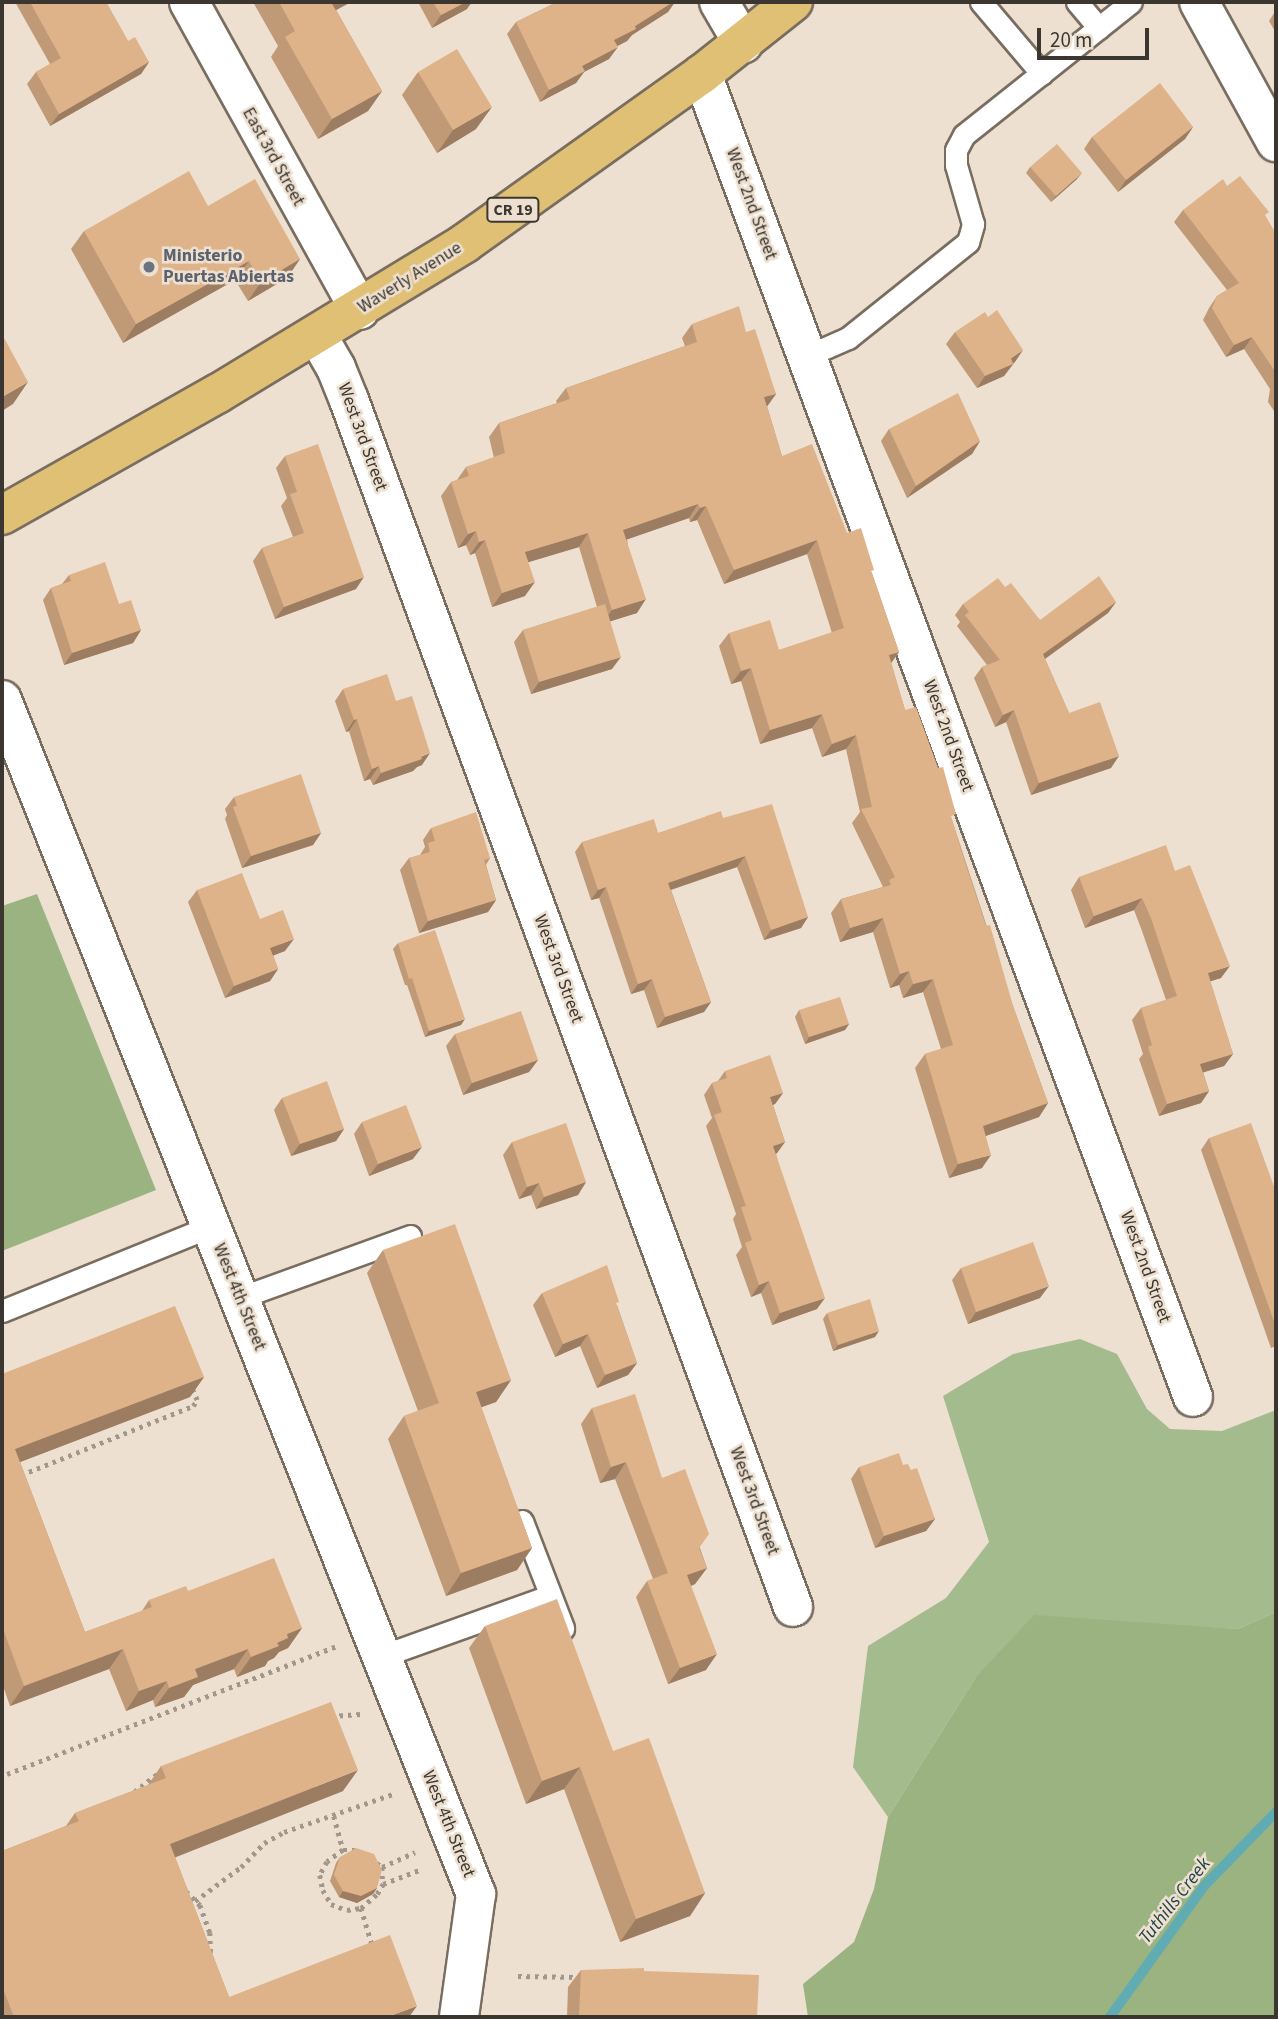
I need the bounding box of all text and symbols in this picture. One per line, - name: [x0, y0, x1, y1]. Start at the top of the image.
- scale bar: [1040, 14, 1152, 58]
- text: 20 m: [1050, 25, 1092, 55]
- street label: East 3rd Street: [237, 104, 309, 210]
- street label: West 2nd Street: [721, 145, 781, 263]
- road number: CR 19: [485, 198, 541, 222]
- street label: Waverly Avenue: [354, 237, 466, 319]
- place label: Ministerio Puertas Abiertas: [163, 246, 294, 288]
- marker: Ministerio Puertas Abiertas: [141, 259, 157, 275]
- street label: West 3rd Street: [332, 380, 392, 494]
- street label: West 2nd Street: [918, 677, 978, 795]
- street label: West 3rd Street: [528, 912, 588, 1026]
- street label: West 2nd Street: [1115, 1208, 1175, 1326]
- street label: West 4th Street: [208, 1240, 270, 1354]
- street label: West 3rd Street: [724, 1444, 784, 1558]
- street label: West 4th Street: [417, 1767, 479, 1881]
- water label: Tuthills Creek: [1134, 1853, 1216, 1949]

